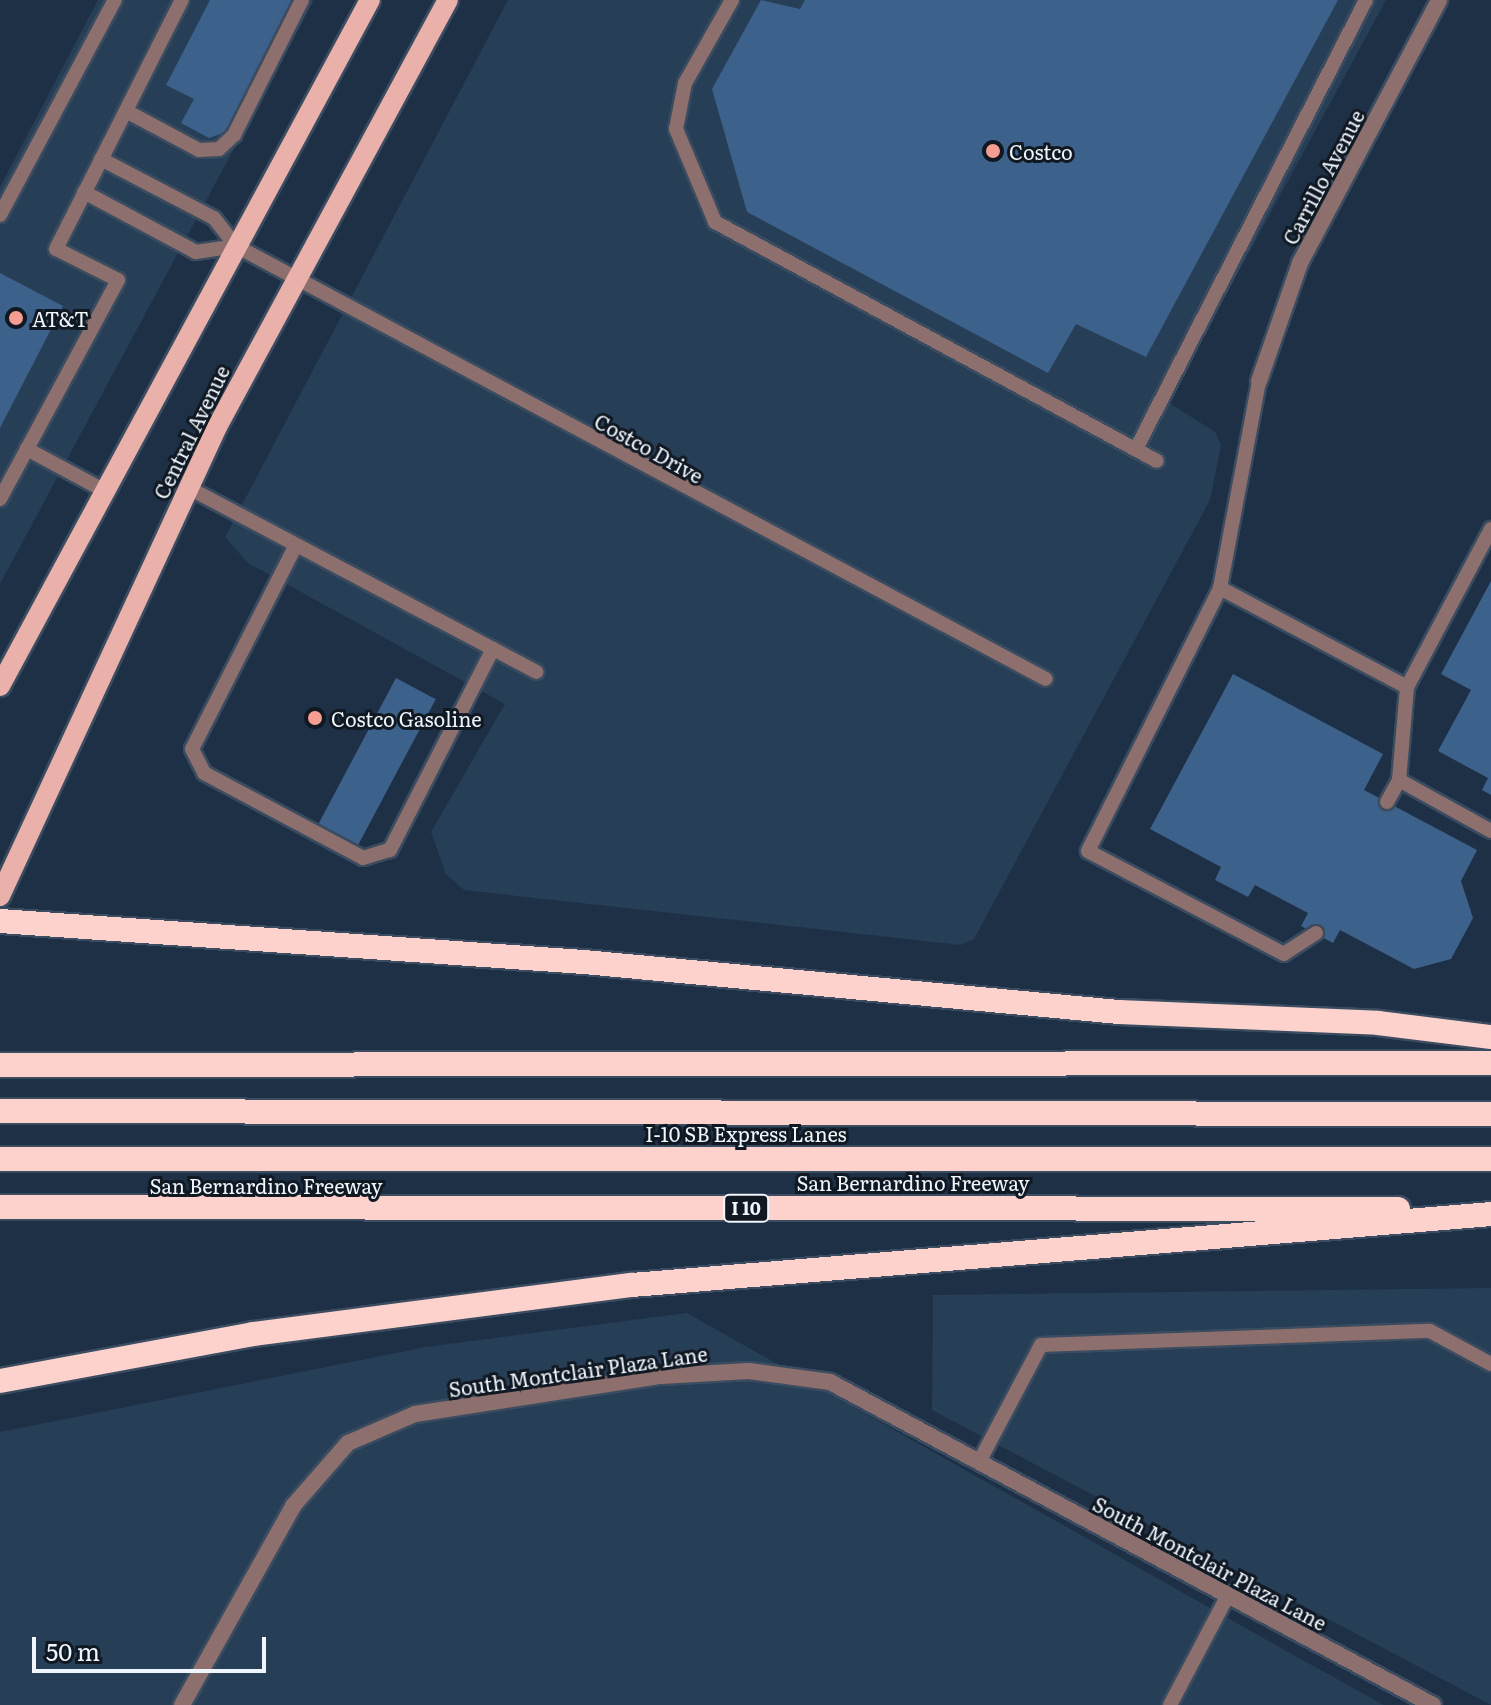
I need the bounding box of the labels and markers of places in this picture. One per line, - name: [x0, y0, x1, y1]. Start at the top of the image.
- place label: Costco: [1009, 139, 1073, 163]
- marker: Costco: [984, 142, 1002, 160]
- place label: AT&T: [32, 306, 89, 330]
- marker: AT&T: [7, 309, 25, 327]
- place label: Costco Gasoline: [331, 706, 482, 730]
- marker: Costco Gasoline: [306, 709, 324, 727]

